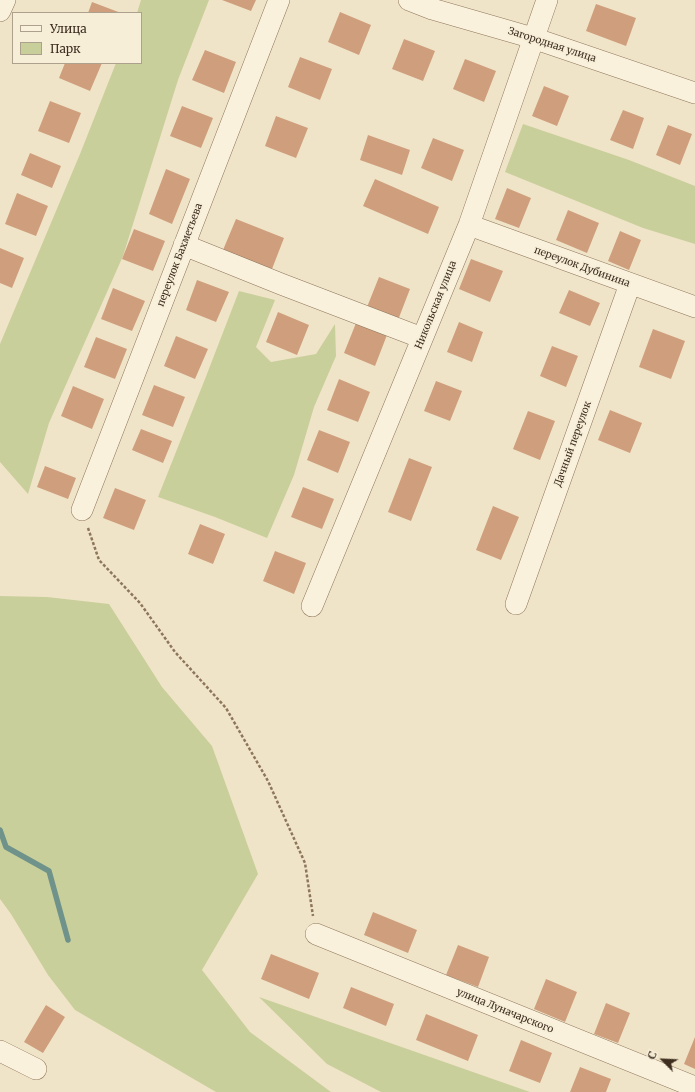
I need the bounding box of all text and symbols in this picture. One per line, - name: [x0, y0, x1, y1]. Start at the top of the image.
- legend: [12, 12, 142, 64]
- text: Улица: [50, 21, 87, 36]
- street label: Загородная улица: [506, 25, 598, 65]
- text: Парк: [50, 41, 81, 56]
- street label: переулок Бахметьева: [155, 202, 205, 308]
- street label: переулок Дубинина: [533, 244, 631, 290]
- street label: Никольская улица: [413, 259, 459, 351]
- street label: Дачный переулок: [552, 400, 594, 488]
- street label: улица Луначарского: [455, 986, 555, 1036]
- north arrow: [643, 1040, 683, 1080]
- text: С: [644, 1049, 660, 1061]

